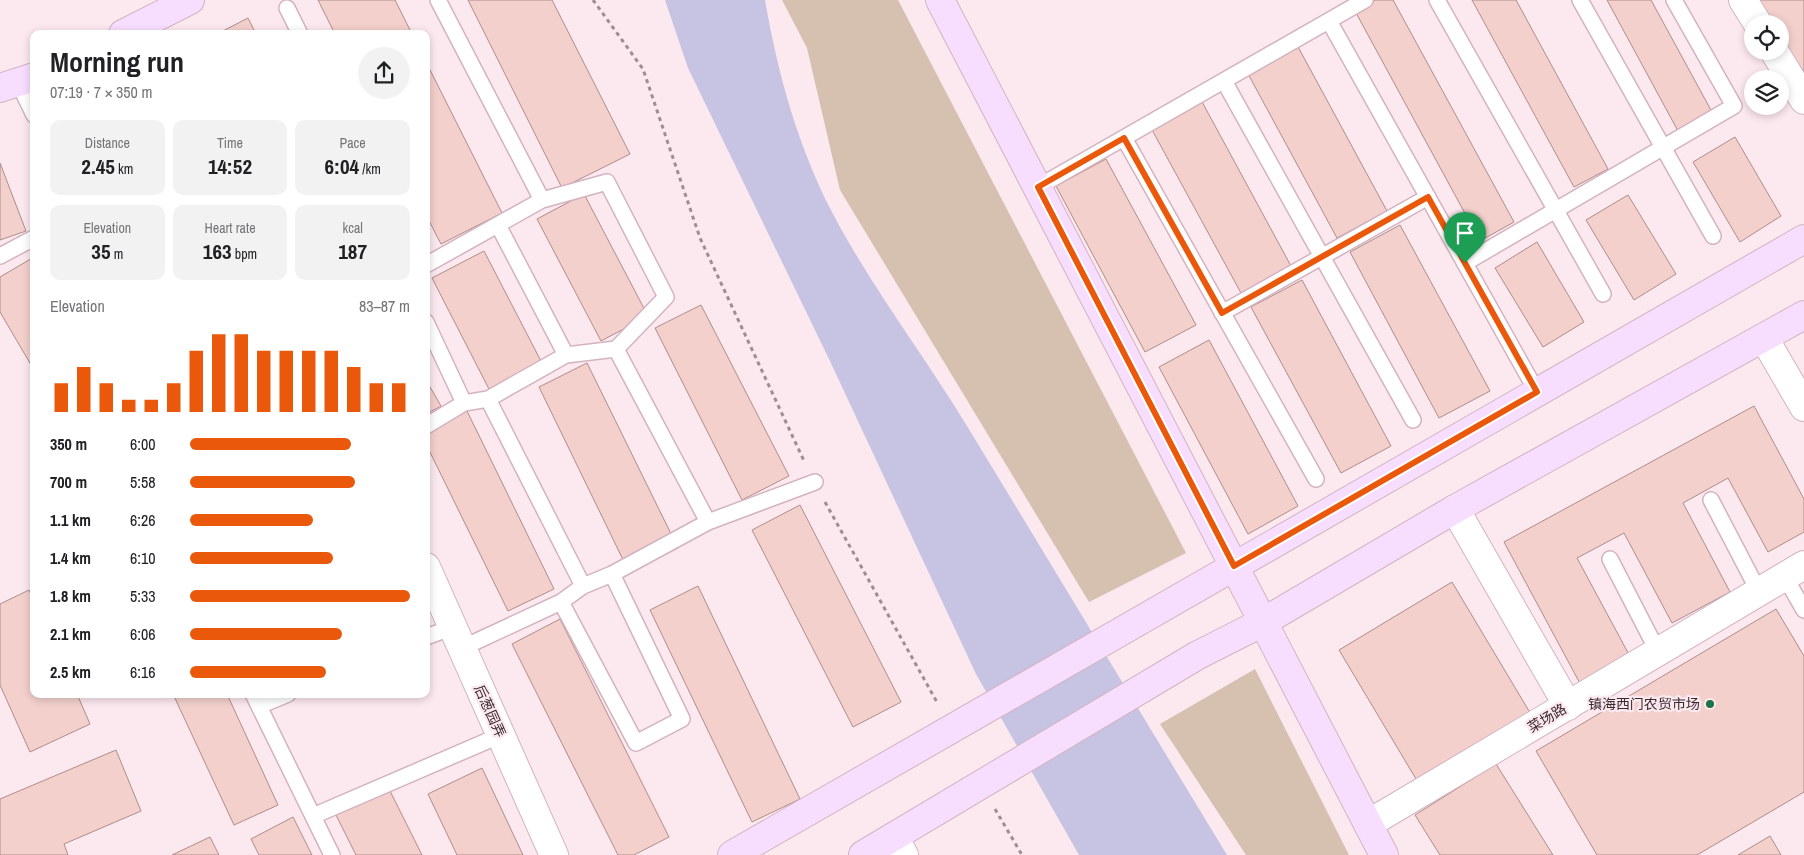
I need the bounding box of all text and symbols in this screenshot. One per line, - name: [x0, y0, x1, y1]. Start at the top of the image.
- map controls: [1744, 15, 1789, 115]
- button: locate: [1744, 15, 1789, 60]
- text: Morning run: [50, 43, 184, 81]
- button: share: [358, 47, 410, 99]
- button: layers: [1744, 70, 1789, 115]
- text: 07:19 · 7 × 350 m: [50, 81, 153, 103]
- text: Distance: [85, 134, 130, 152]
- text: Time: [217, 134, 243, 152]
- text: Pace: [340, 134, 366, 152]
- text: 2.45: [81, 152, 115, 181]
- text: 14:52: [208, 152, 252, 181]
- text: 6:04: [325, 152, 359, 181]
- text: km: [115, 160, 133, 178]
- text: /km: [359, 160, 381, 178]
- pin: [1444, 212, 1486, 263]
- text: Elevation: [83, 219, 131, 237]
- text: Heart rate: [204, 219, 256, 237]
- text: kcal: [342, 219, 363, 237]
- icon: arrive: [1451, 219, 1479, 247]
- text: 35: [91, 237, 111, 266]
- text: 163: [203, 237, 232, 266]
- text: 187: [338, 237, 367, 266]
- text: m: [111, 245, 123, 263]
- text: bpm: [232, 245, 257, 263]
- text: Elevation: [50, 295, 105, 317]
- text: 83–87 m: [359, 295, 410, 317]
- text: 350 m: [50, 433, 87, 455]
- text: 6:00: [130, 433, 156, 455]
- text: 700 m: [50, 471, 87, 493]
- text: 5:58: [130, 471, 156, 493]
- text: 1.1 km: [50, 509, 91, 531]
- text: 6:26: [130, 509, 156, 531]
- text: 1.4 km: [50, 547, 91, 569]
- text: 6:10: [130, 547, 156, 569]
- text: 1.8 km: [50, 585, 91, 607]
- text: 5:33: [130, 585, 156, 607]
- text: 2.1 km: [50, 623, 91, 645]
- text: 6:06: [130, 623, 156, 645]
- text: 2.5 km: [50, 661, 91, 683]
- text: 6:16: [130, 661, 156, 683]
- street label: 后葱园弄: [470, 682, 510, 740]
- place label: 镇海西门农贸市场: [1588, 695, 1700, 713]
- marker: 镇海西门农贸市场: [1704, 698, 1716, 710]
- street label: 菜场路: [1524, 699, 1570, 737]

